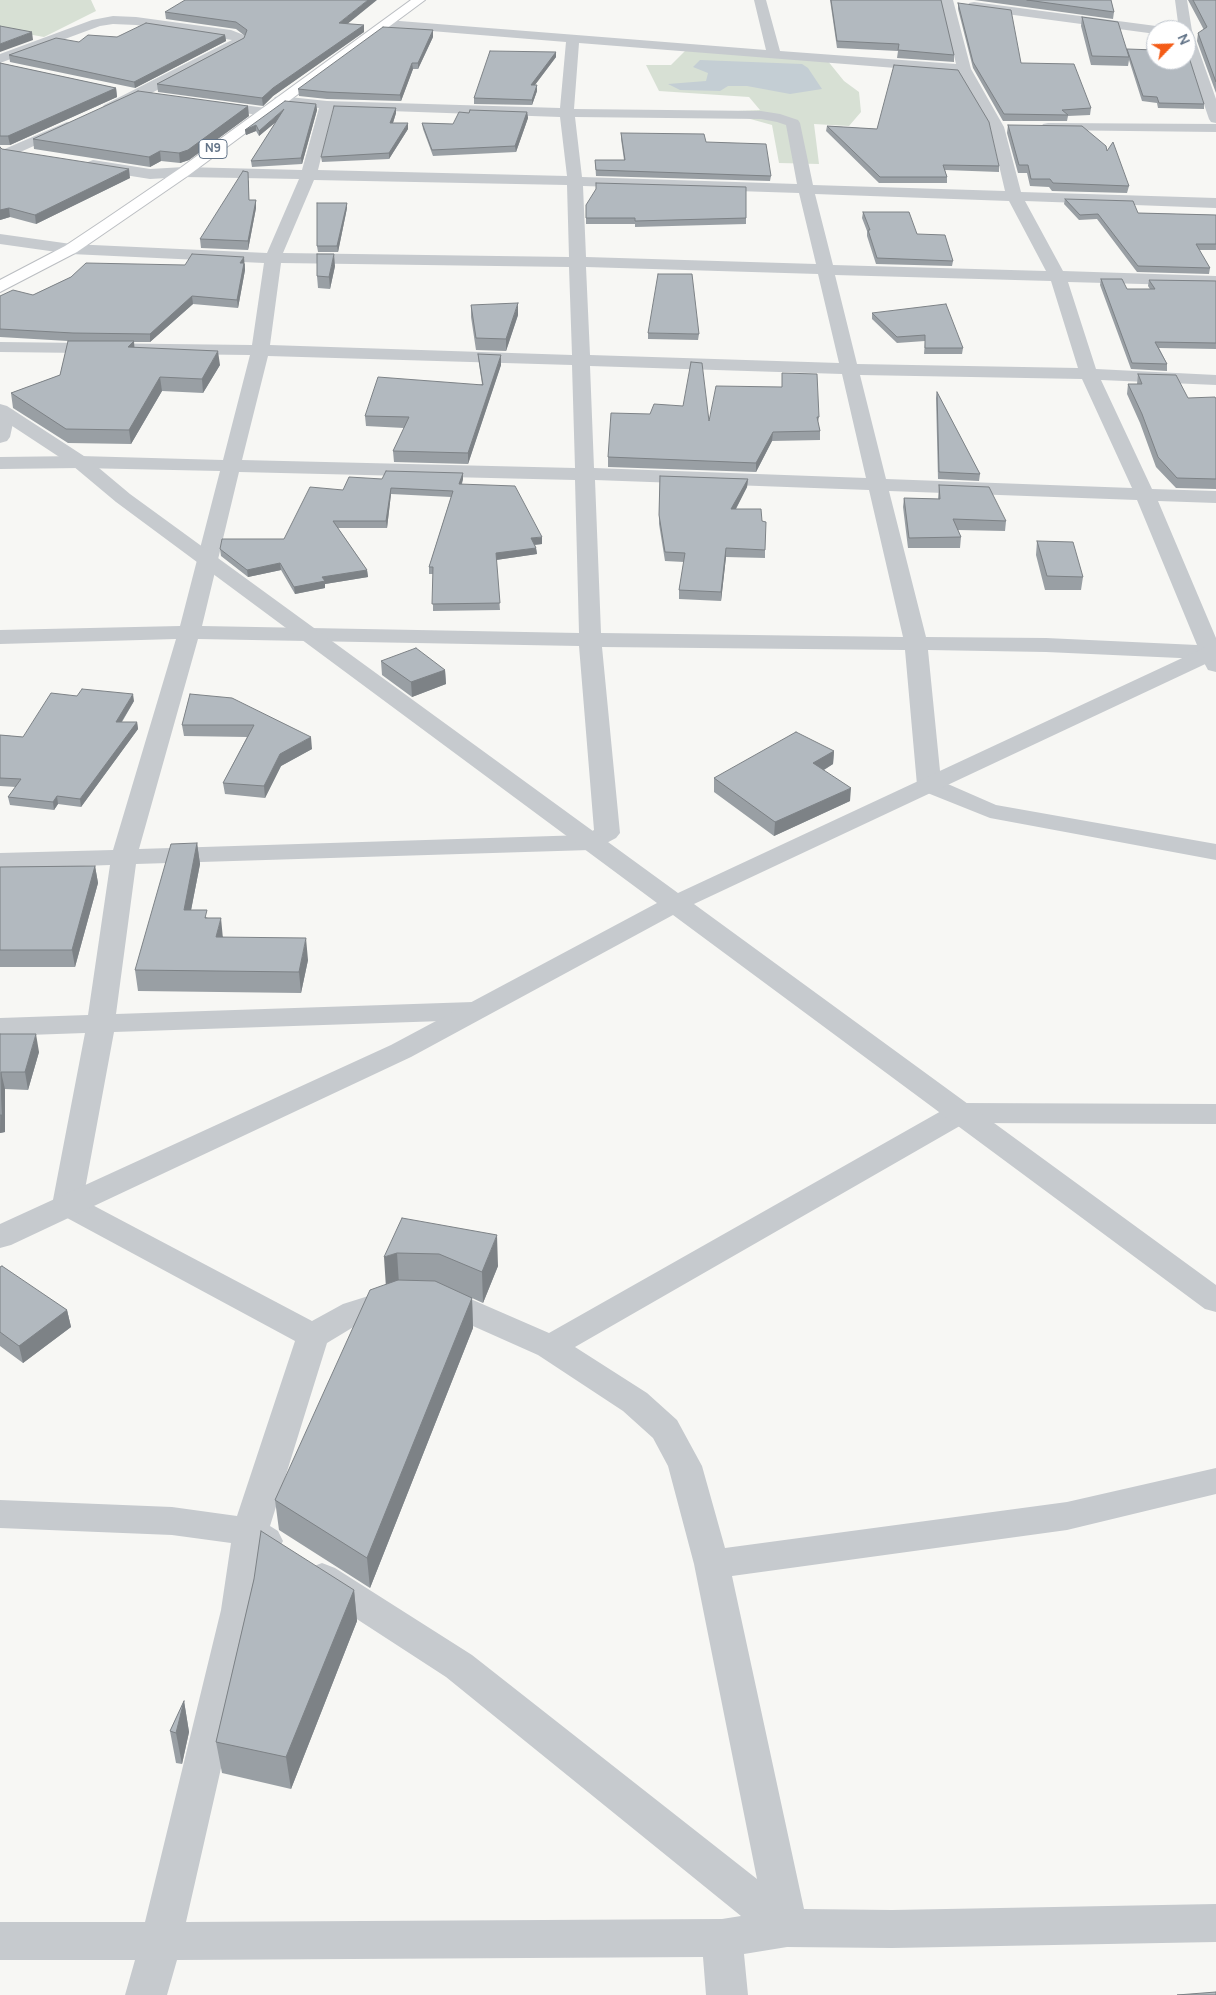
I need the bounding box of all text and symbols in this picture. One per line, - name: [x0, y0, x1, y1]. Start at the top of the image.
- north arrow: [1146, 20, 1196, 70]
- text: N: [1174, 31, 1195, 48]
- road number: N9: [199, 140, 227, 158]

